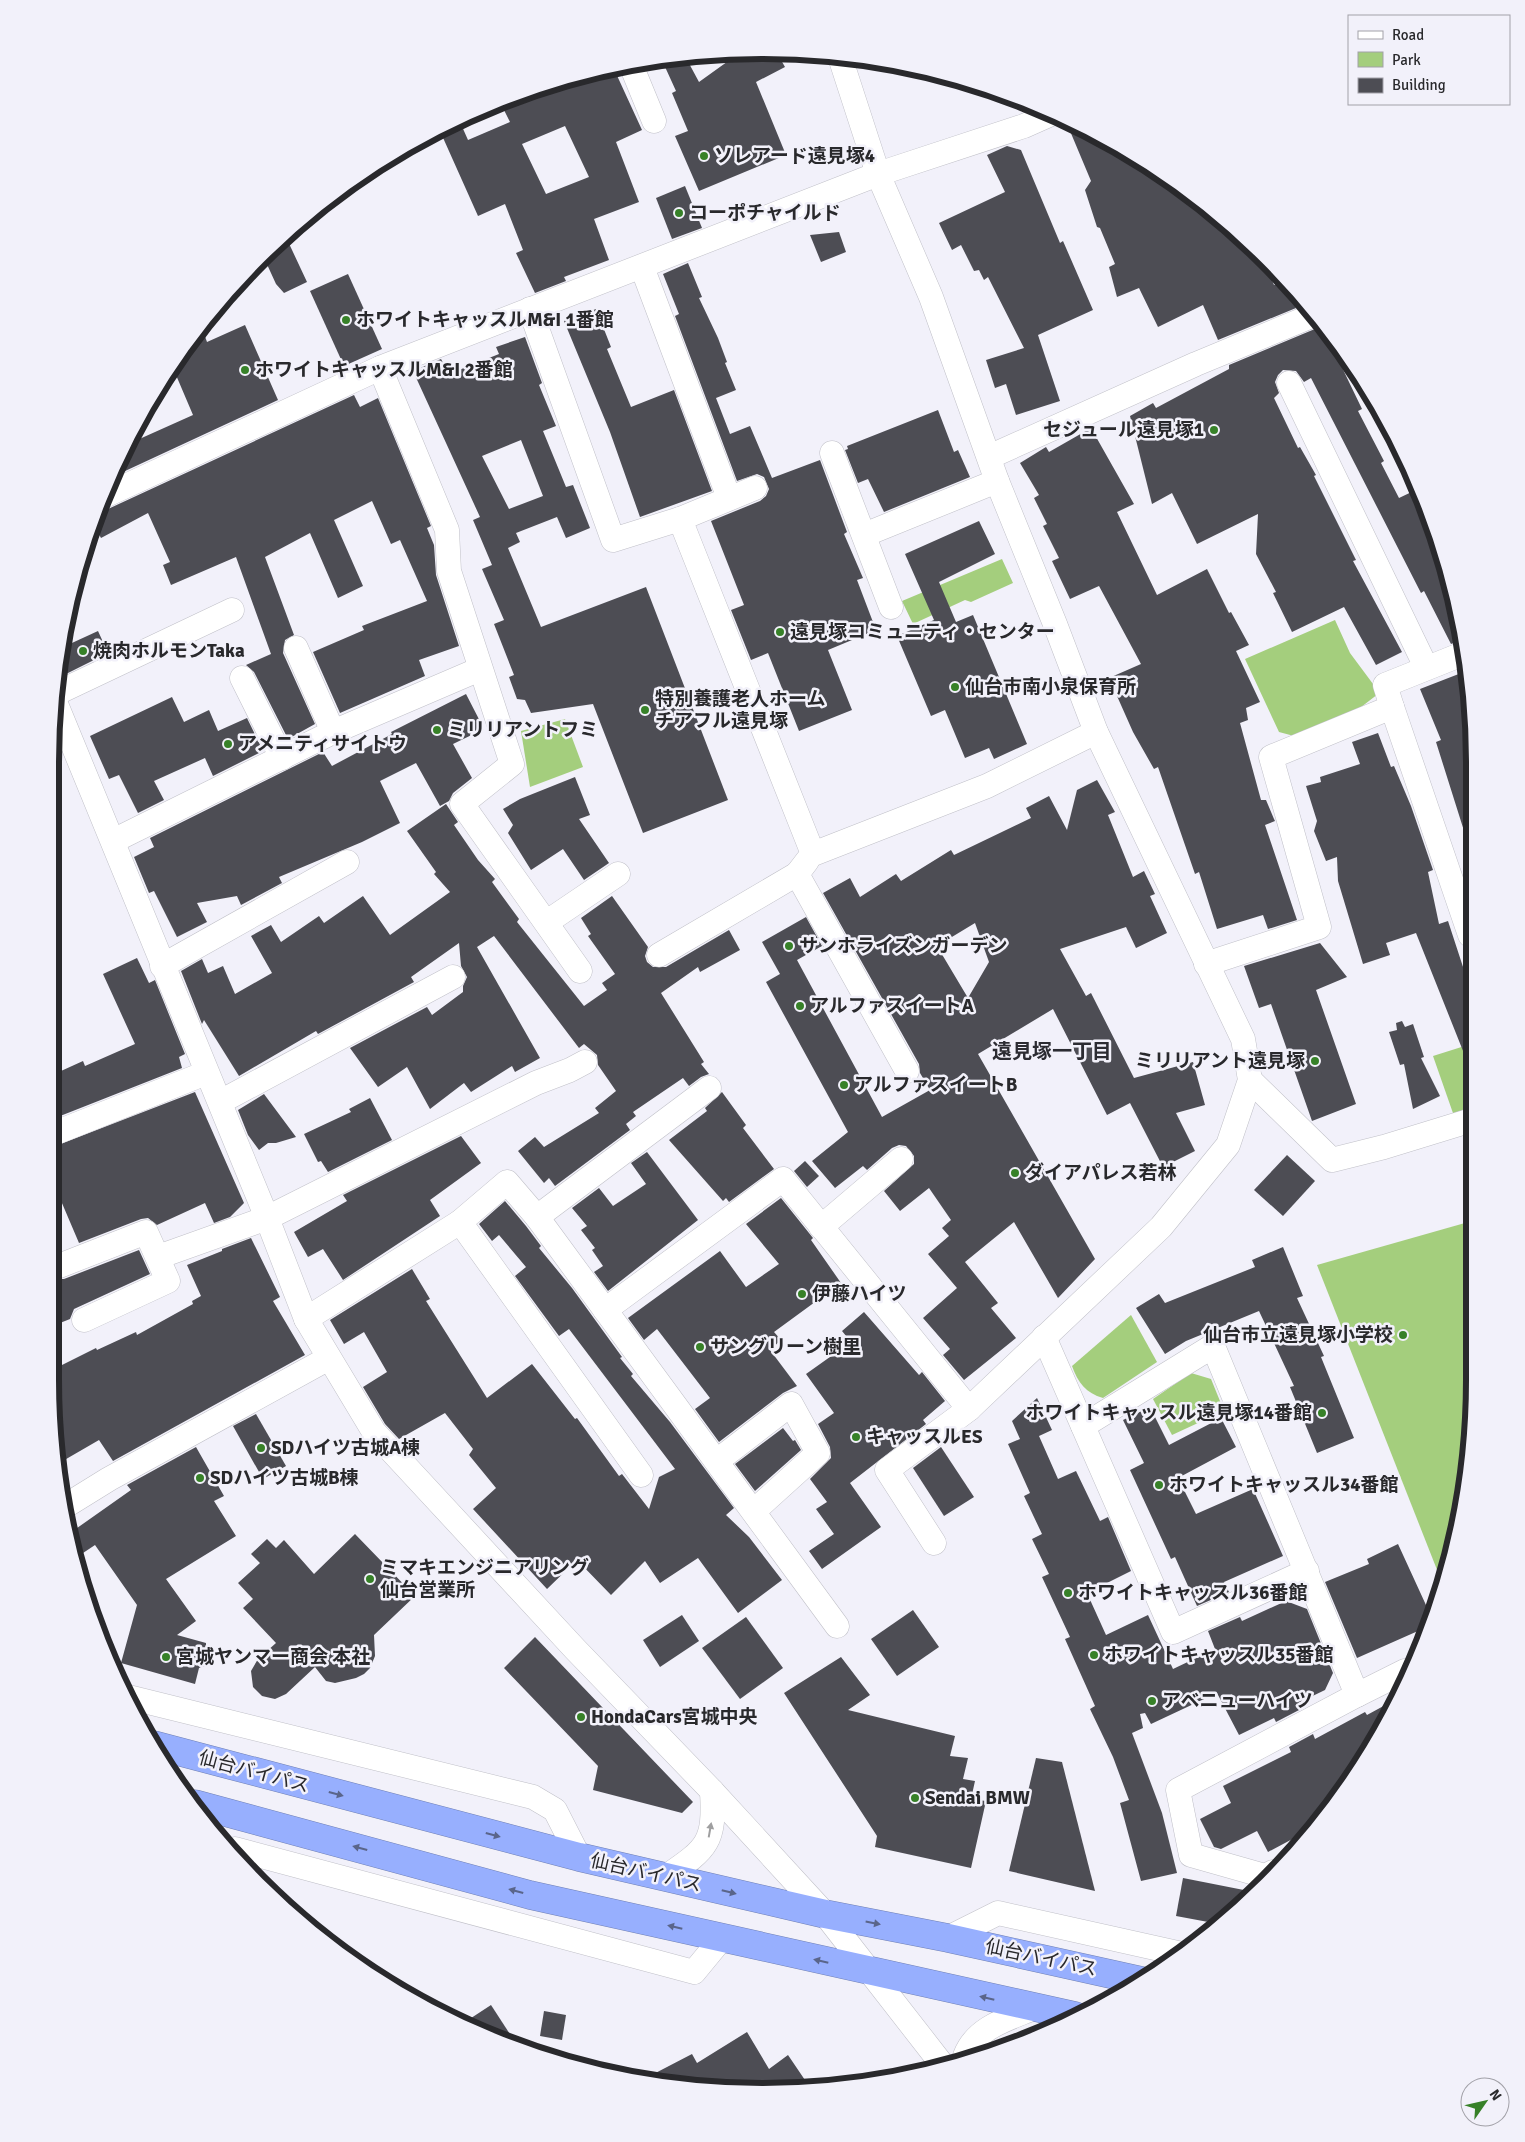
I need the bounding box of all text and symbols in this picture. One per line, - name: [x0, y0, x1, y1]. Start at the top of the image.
- legend: [1348, 15, 1510, 105]
- text: Road: [1392, 26, 1424, 44]
- text: Park: [1392, 51, 1421, 69]
- text: Building: [1392, 76, 1446, 94]
- place label: ソレアード遠見塚4: [714, 144, 875, 168]
- marker: ソレアード遠見塚4: [698, 150, 710, 162]
- place label: コーポチャイルド: [689, 201, 841, 225]
- marker: コーポチャイルド: [673, 207, 685, 219]
- place label: ホワイトキャッスルM&I 1番館: [356, 308, 614, 332]
- marker: ホワイトキャッスルM&I 1番館: [340, 314, 352, 326]
- place label: ホワイトキャッスルM&I 2番館: [255, 358, 513, 382]
- marker: ホワイトキャッスルM&I 2番館: [239, 364, 251, 376]
- place label: セジュール遠見塚1: [1043, 418, 1204, 442]
- marker: セジュール遠見塚1: [1208, 424, 1220, 436]
- place label: 遠見塚コミュニティ・センター: [790, 620, 1055, 644]
- marker: 遠見塚コミュニティ・センター: [774, 626, 786, 638]
- place label: 焼肉ホルモンTaka: [93, 639, 245, 663]
- marker: 焼肉ホルモンTaka: [77, 645, 89, 657]
- place label: 仙台市南小泉保育所: [965, 675, 1136, 699]
- marker: 仙台市南小泉保育所: [949, 681, 961, 693]
- place label: 特別養護老人ホーム チアフル遠見塚: [655, 687, 825, 733]
- marker: 特別養護老人ホーム チアフル遠見塚: [639, 704, 651, 716]
- place label: ミリリアントフミ: [447, 718, 598, 742]
- marker: ミリリアントフミ: [431, 724, 443, 736]
- place label: アメニティサイトウ: [238, 732, 407, 756]
- marker: アメニティサイトウ: [222, 738, 234, 750]
- place label: サンホライズンガーデン: [799, 934, 1007, 958]
- marker: サンホライズンガーデン: [783, 940, 795, 952]
- place label: アルファスイートA: [810, 994, 974, 1018]
- marker: アルファスイートA: [794, 1000, 806, 1012]
- district label: 遠見塚一丁目: [992, 1039, 1112, 1064]
- place label: ミリリアント遠見塚: [1135, 1049, 1305, 1073]
- marker: ミリリアント遠見塚: [1309, 1055, 1321, 1067]
- place label: アルファスイートB: [854, 1073, 1018, 1097]
- marker: アルファスイートB: [838, 1079, 850, 1091]
- place label: ダイアパレス若林: [1025, 1161, 1177, 1185]
- marker: ダイアパレス若林: [1009, 1167, 1021, 1179]
- place label: 伊藤ハイツ: [812, 1282, 907, 1306]
- marker: 伊藤ハイツ: [796, 1288, 808, 1300]
- place label: 仙台市立遠見塚小学校: [1203, 1323, 1393, 1347]
- marker: 仙台市立遠見塚小学校: [1397, 1329, 1409, 1341]
- place label: サングリーン樹里: [710, 1335, 861, 1359]
- marker: サングリーン樹里: [694, 1341, 706, 1353]
- place label: ホワイトキャッスル遠見塚14番館: [1025, 1401, 1312, 1425]
- marker: ホワイトキャッスル遠見塚14番館: [1316, 1407, 1328, 1419]
- place label: キャッスルES: [866, 1425, 983, 1449]
- marker: キャッスルES: [850, 1431, 862, 1443]
- place label: SDハイツ古城A棟: [271, 1436, 420, 1460]
- marker: SDハイツ古城A棟: [255, 1442, 267, 1454]
- place label: SDハイツ古城B棟: [210, 1466, 359, 1490]
- marker: SDハイツ古城B棟: [194, 1472, 206, 1484]
- place label: ホワイトキャッスル34番館: [1169, 1473, 1399, 1497]
- marker: ホワイトキャッスル34番館: [1153, 1479, 1165, 1491]
- place label: ミマキエンジニアリング 仙台営業所: [380, 1556, 589, 1602]
- marker: ミマキエンジニアリング 仙台営業所: [364, 1573, 376, 1585]
- place label: ホワイトキャッスル36番館: [1078, 1581, 1308, 1605]
- marker: ホワイトキャッスル36番館: [1062, 1587, 1074, 1599]
- place label: ホワイトキャッスル35番館: [1104, 1643, 1334, 1667]
- place label: 宮城ヤンマー商会 本社: [176, 1645, 370, 1669]
- marker: ホワイトキャッスル35番館: [1088, 1649, 1100, 1661]
- marker: 宮城ヤンマー商会 本社: [160, 1651, 172, 1663]
- place label: アベニューハイツ: [1162, 1689, 1313, 1713]
- marker: アベニューハイツ: [1146, 1695, 1158, 1707]
- place label: HondaCars宮城中央: [591, 1705, 758, 1729]
- marker: HondaCars宮城中央: [575, 1711, 587, 1723]
- street label: 仙台バイパス: [196, 1746, 312, 1798]
- place label: Sendai BMW: [925, 1786, 1030, 1810]
- one-way arrow: [329, 1790, 344, 1798]
- marker: Sendai BMW: [909, 1792, 921, 1804]
- one-way arrow: [707, 1821, 715, 1837]
- one-way arrow: [486, 1831, 501, 1839]
- one-way arrow: [352, 1844, 367, 1852]
- street label: 仙台バイパス: [588, 1849, 704, 1897]
- one-way arrow: [509, 1887, 524, 1895]
- one-way arrow: [722, 1888, 737, 1896]
- one-way arrow: [865, 1920, 881, 1928]
- one-way arrow: [666, 1923, 682, 1931]
- street label: 仙台バイパス: [983, 1934, 1099, 1982]
- one-way arrow: [814, 1957, 829, 1965]
- one-way arrow: [979, 1994, 994, 2002]
- north arrow: [1460, 2077, 1510, 2127]
- text: N: [1486, 2086, 1505, 2104]

